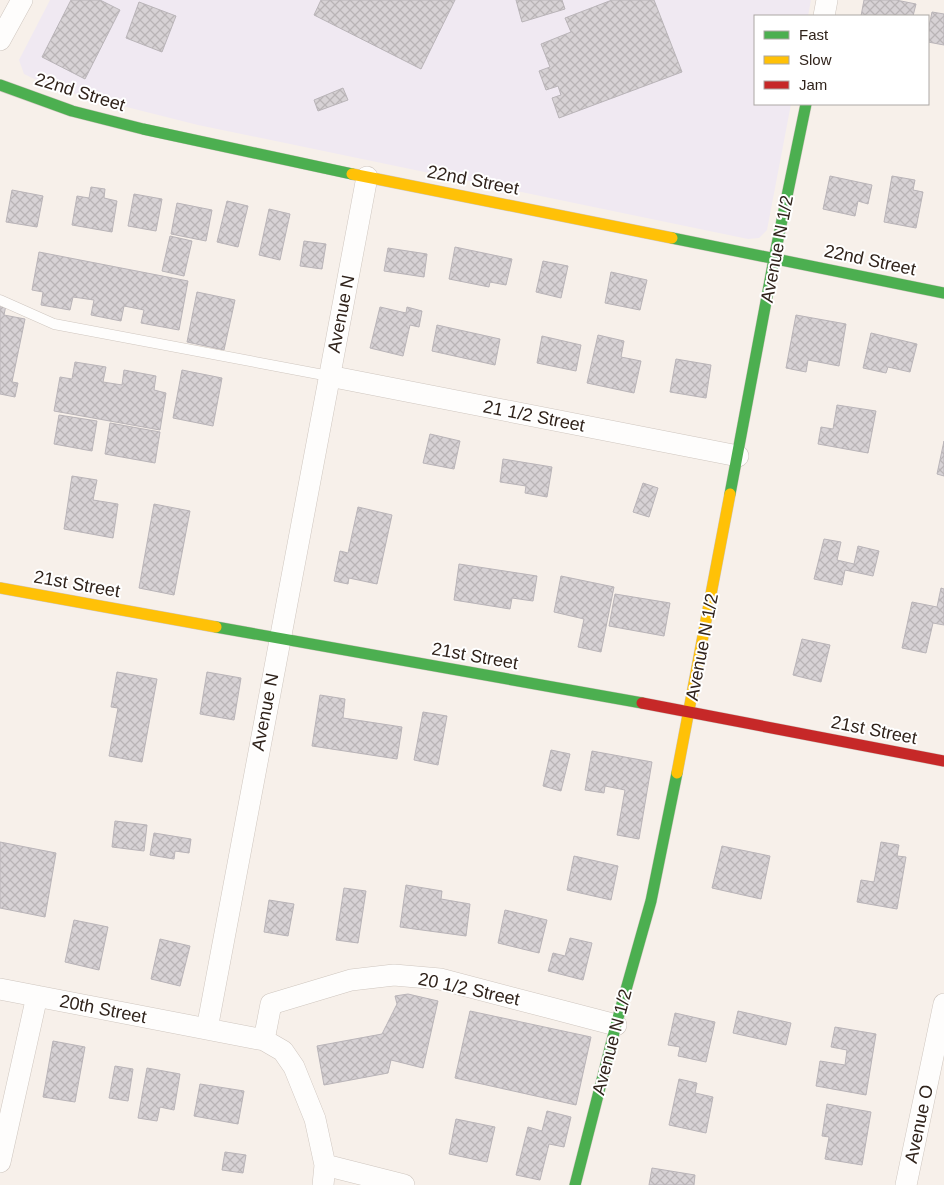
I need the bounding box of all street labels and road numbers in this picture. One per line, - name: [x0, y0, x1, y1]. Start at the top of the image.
- street label: 22nd Street: [33, 69, 127, 115]
- street label: 22nd Street: [425, 161, 521, 199]
- street label: Avenue N 1/2: [757, 194, 797, 304]
- street label: 22nd Street: [822, 241, 918, 279]
- street label: Avenue N: [324, 273, 358, 355]
- street label: 21 1/2 Street: [481, 396, 587, 436]
- street label: 21st Street: [32, 567, 122, 601]
- street label: Avenue N 1/2: [682, 592, 722, 702]
- street label: 21st Street: [430, 639, 520, 673]
- street label: Avenue N: [248, 671, 282, 753]
- street label: 21st Street: [829, 712, 919, 748]
- street label: 20 1/2 Street: [417, 969, 521, 1009]
- street label: Avenue N 1/2: [588, 987, 636, 1097]
- street label: 20th Street: [58, 991, 148, 1027]
- street label: Avenue O: [901, 1083, 937, 1165]

